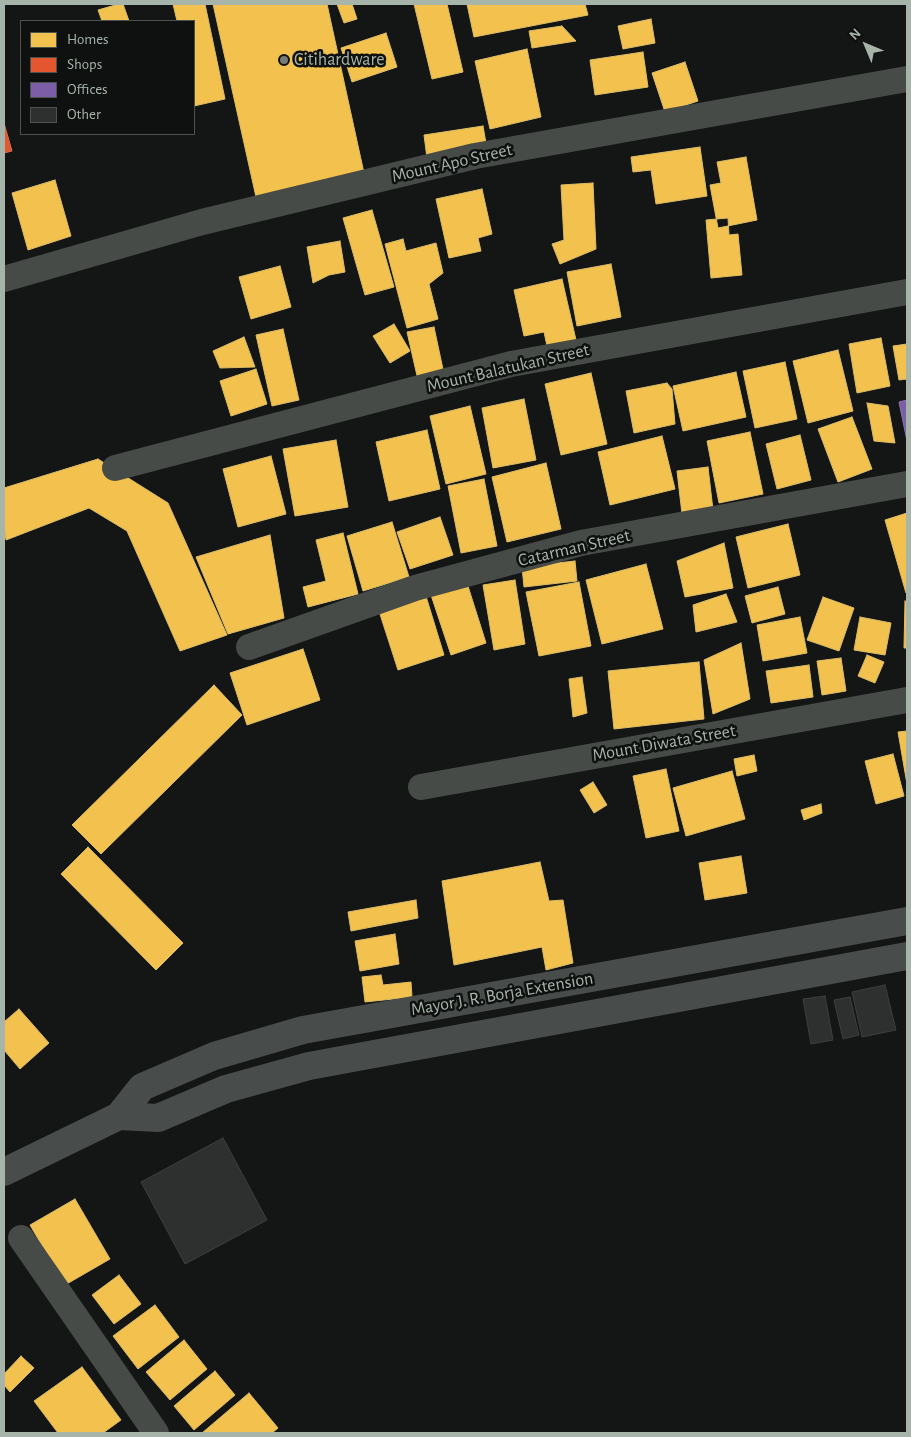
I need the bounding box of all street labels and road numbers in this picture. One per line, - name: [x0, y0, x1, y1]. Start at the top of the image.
- street label: Mount Apo Street: [390, 139, 514, 187]
- street label: Mount Balatukan Street: [425, 339, 591, 397]
- street label: Catarman Street: [516, 525, 632, 571]
- street label: Mount Diwata Street: [591, 720, 737, 766]
- street label: Mayor J. R. Borja Extension: [409, 967, 595, 1021]

